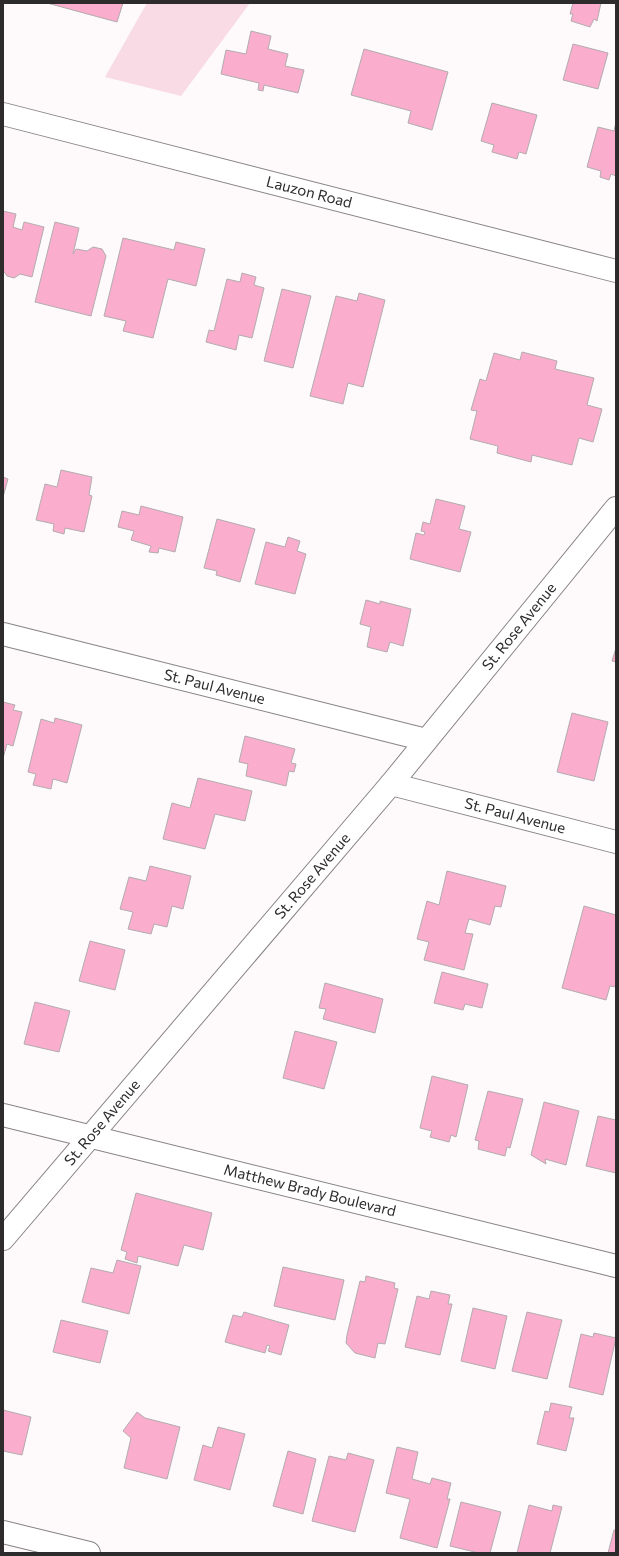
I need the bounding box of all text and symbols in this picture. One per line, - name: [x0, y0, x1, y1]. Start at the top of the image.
- street label: Lauzon Road: [265, 172, 354, 211]
- street label: St. Rose Avenue: [478, 579, 559, 673]
- street label: St. Paul Avenue: [162, 665, 267, 707]
- street label: St. Paul Avenue: [463, 793, 568, 837]
- street label: St. Rose Avenue: [270, 829, 353, 922]
- street label: St. Rose Avenue: [60, 1075, 143, 1169]
- street label: Matthew Brady Boulevard: [222, 1160, 398, 1219]

